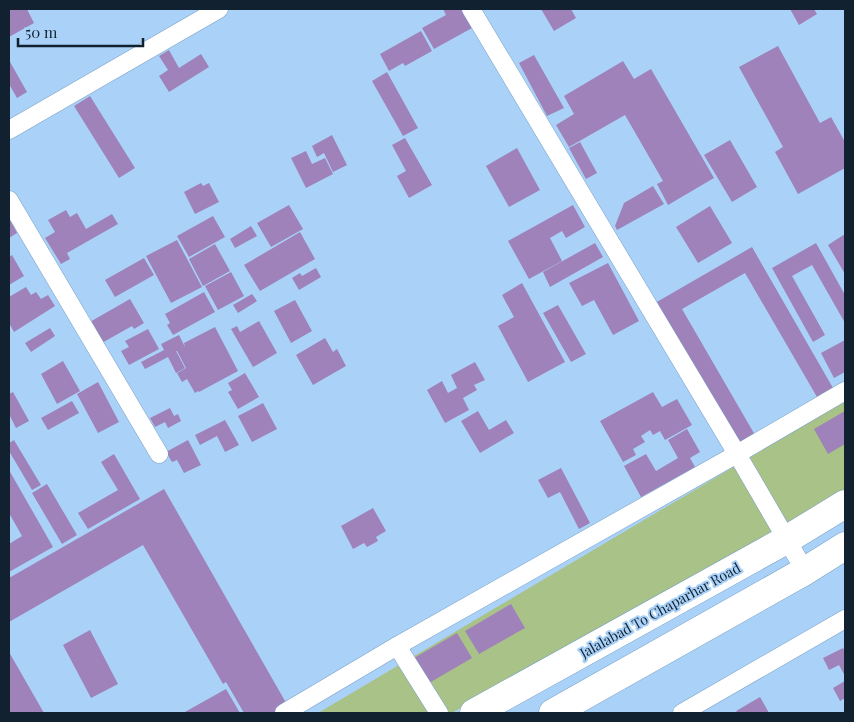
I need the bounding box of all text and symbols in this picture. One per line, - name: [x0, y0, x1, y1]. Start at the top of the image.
- scale bar: [18, 15, 142, 47]
- text: 50 m: [25, 22, 58, 42]
- street label: Jalalabad To Chaparhar Road: [575, 558, 744, 663]

